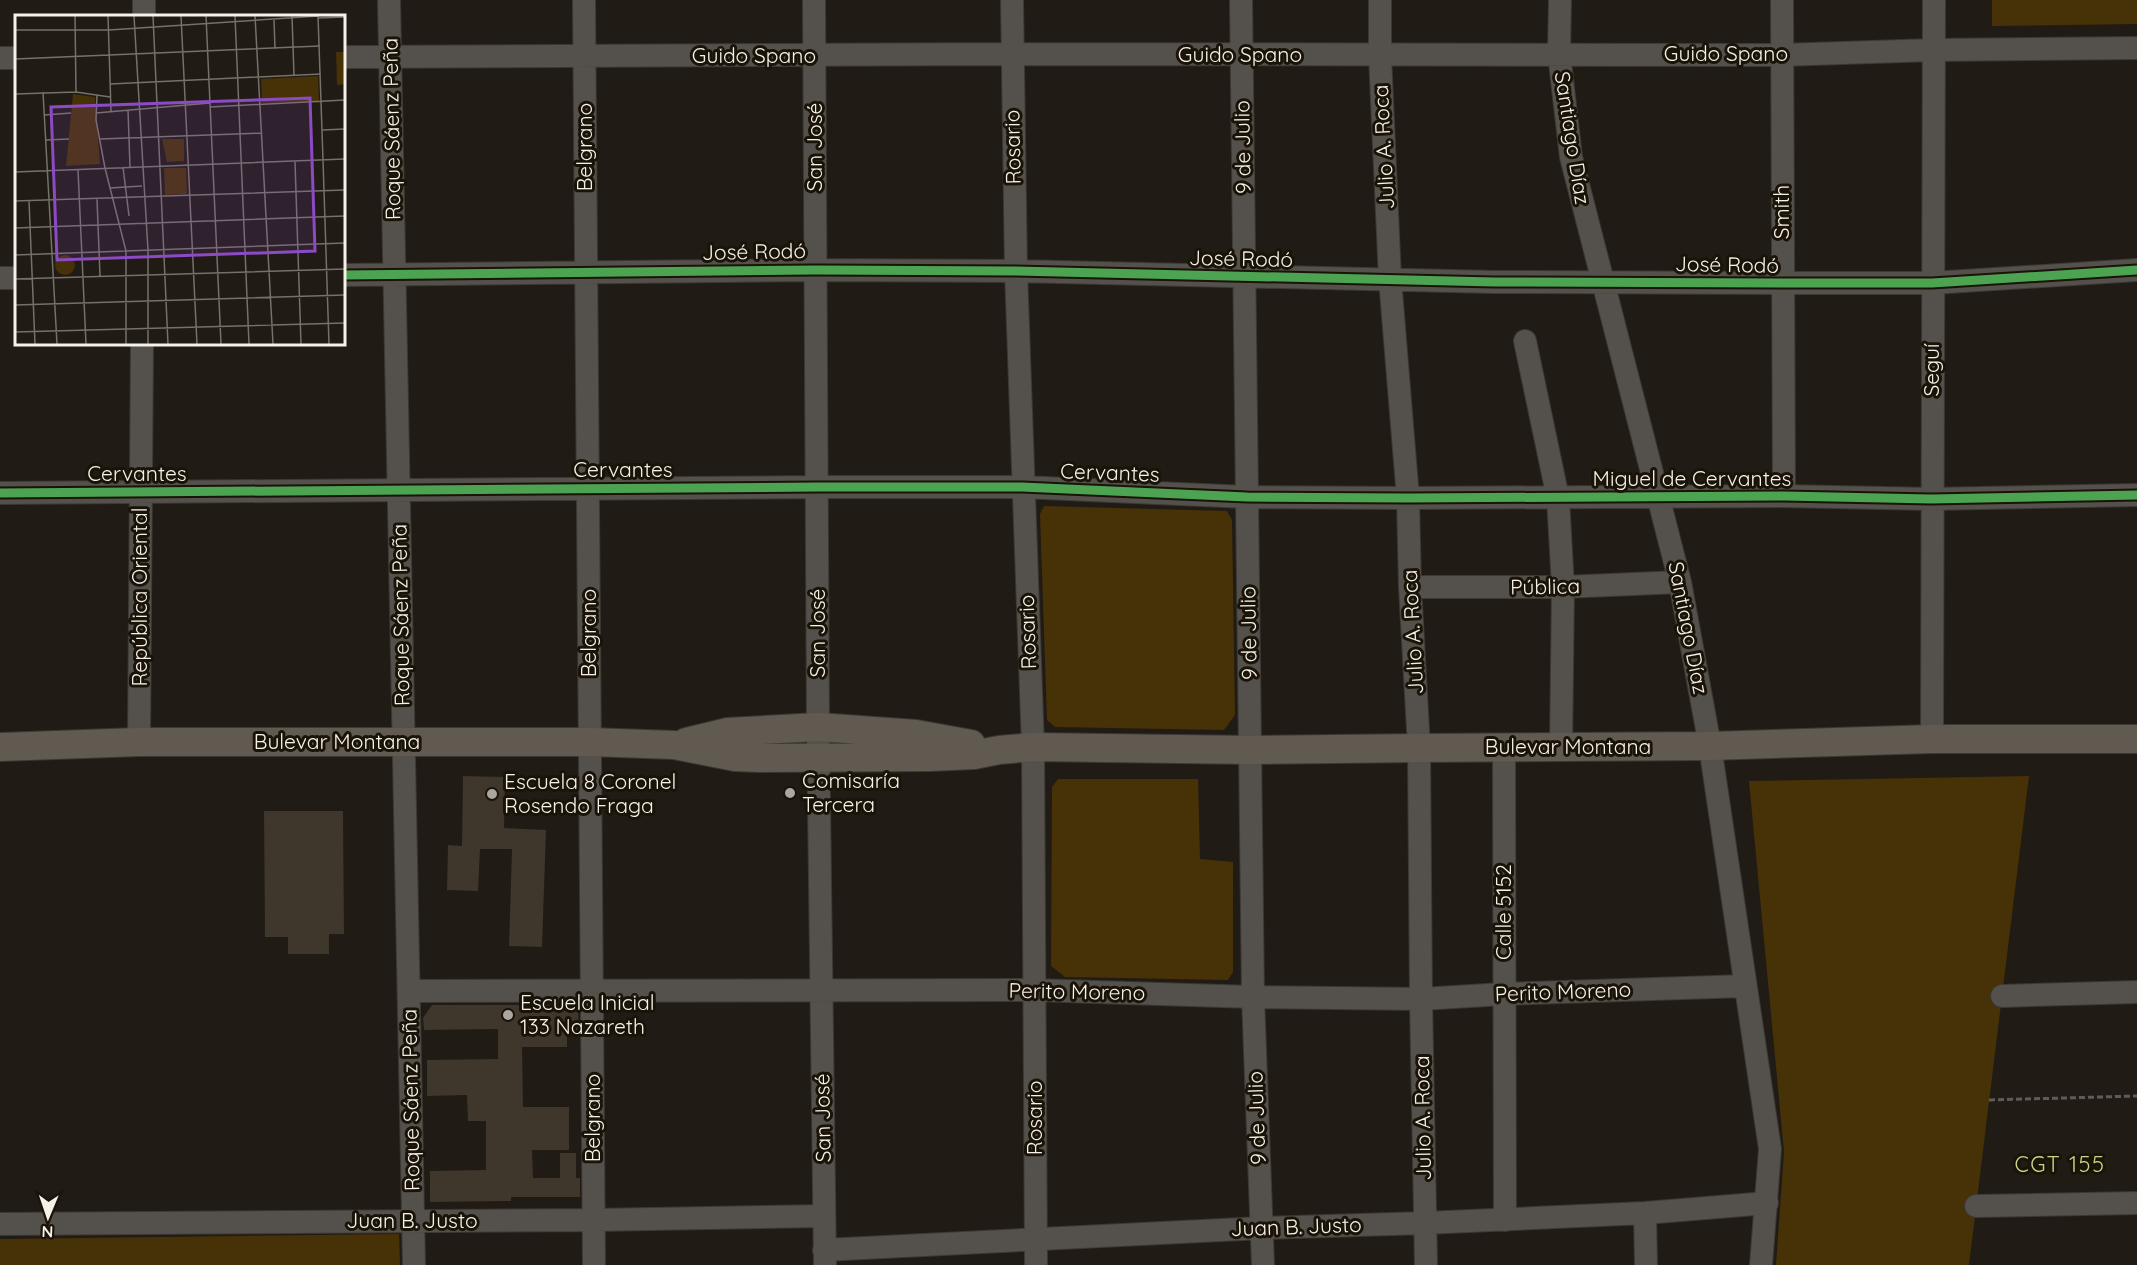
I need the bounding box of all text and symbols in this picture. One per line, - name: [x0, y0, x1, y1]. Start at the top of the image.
- inset map: [15, 15, 345, 345]
- street label: Roque Sáenz Peña: [376, 38, 406, 220]
- street label: Guido Spano: [1664, 40, 1788, 66]
- street label: Guido Spano: [1178, 41, 1302, 67]
- street label: Guido Spano: [692, 42, 816, 68]
- street label: Santiago Díaz: [1550, 69, 1596, 206]
- street label: Julio A. Roca: [1367, 84, 1399, 210]
- street label: 9 de Julio: [1228, 100, 1256, 194]
- street label: Belgrano: [571, 103, 597, 191]
- street label: San José: [801, 103, 827, 191]
- street label: Rosario: [998, 109, 1026, 185]
- street label: Smith: [1768, 185, 1794, 239]
- street label: José Rodó: [702, 237, 806, 265]
- street label: José Rodó: [1189, 244, 1293, 272]
- street label: José Rodó: [1675, 250, 1779, 278]
- street label: Seguí: [1918, 343, 1944, 396]
- street label: Cervantes: [573, 456, 673, 482]
- street label: Cervantes: [1060, 457, 1160, 487]
- street label: Cervantes: [87, 460, 187, 486]
- street label: Miguel de Cervantes: [1593, 465, 1791, 491]
- street label: República Oriental: [126, 507, 152, 687]
- street label: Roque Sáenz Peña: [385, 524, 415, 706]
- street label: Santiago Díaz: [1663, 559, 1715, 696]
- street label: Julio A. Roca: [1396, 569, 1428, 695]
- street label: Pública: [1510, 572, 1580, 600]
- street label: 9 de Julio: [1234, 586, 1262, 680]
- street label: Belgrano: [575, 589, 601, 677]
- street label: San José: [804, 589, 830, 677]
- street label: Rosario: [1013, 594, 1041, 670]
- street label: Bulevar Montana: [254, 728, 420, 754]
- street label: Bulevar Montana: [1485, 733, 1651, 759]
- place label: Comisaría Tercera: [802, 767, 900, 817]
- place label: Escuela 8 Coronel Rosendo Fraga: [504, 768, 676, 818]
- marker: Comisaría Tercera: [783, 786, 797, 800]
- marker: Escuela 8 Coronel Rosendo Fraga: [485, 787, 499, 801]
- street label: Calle 5152: [1490, 864, 1516, 960]
- street label: Perito Moreno: [1494, 976, 1632, 1006]
- street label: Perito Moreno: [1009, 977, 1146, 1005]
- place label: Escuela Inicial 133 Nazareth: [520, 989, 655, 1039]
- marker: Escuela Inicial 133 Nazareth: [501, 1008, 515, 1022]
- street label: Roque Sáenz Peña: [395, 1009, 425, 1191]
- street label: Julio A. Roca: [1408, 1055, 1436, 1181]
- street label: 9 de Julio: [1241, 1071, 1271, 1165]
- street label: San José: [808, 1073, 836, 1163]
- street label: Belgrano: [579, 1074, 605, 1162]
- street label: Rosario: [1021, 1081, 1047, 1155]
- district label: CGT 155: [2014, 1150, 2106, 1178]
- north arrow: [18, 1187, 78, 1247]
- street label: Juan B. Justo: [346, 1207, 478, 1233]
- street label: Juan B. Justo: [1230, 1211, 1362, 1241]
- text: N: [41, 1222, 54, 1242]

